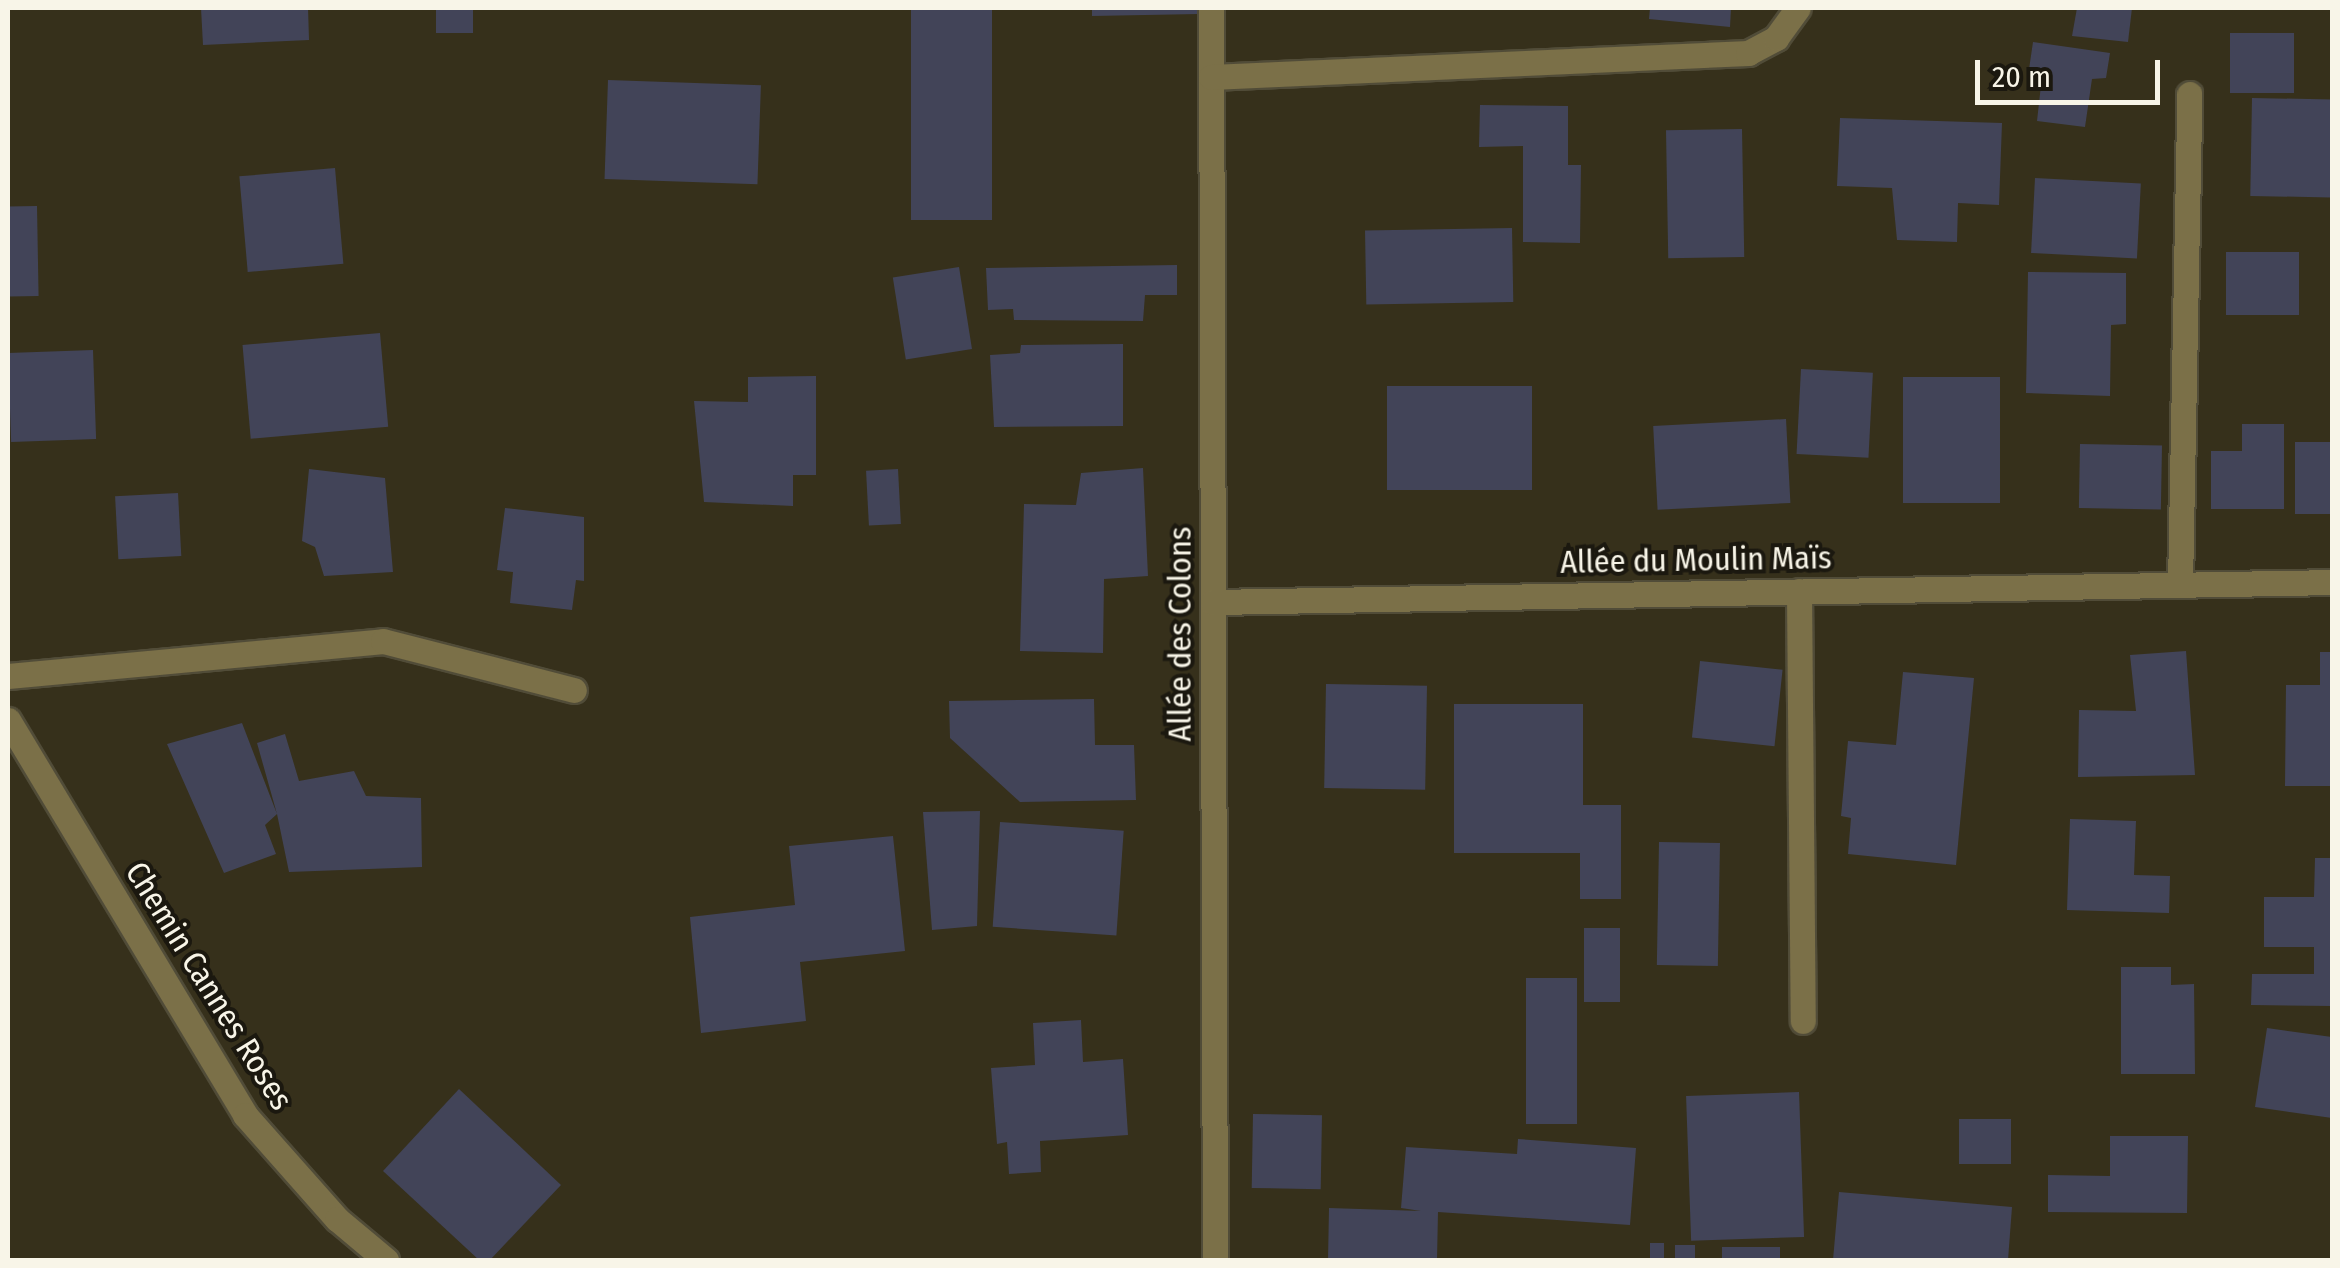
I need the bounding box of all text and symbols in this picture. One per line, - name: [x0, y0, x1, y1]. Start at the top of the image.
- scale bar: [1980, 40, 2165, 102]
- text: 20 m: [1992, 59, 2051, 95]
- street label: Allée des Colons: [1161, 527, 1199, 741]
- street label: Allée du Moulin Maïs: [1560, 538, 1832, 582]
- street label: Chemin Cannes Roses: [117, 855, 301, 1117]

